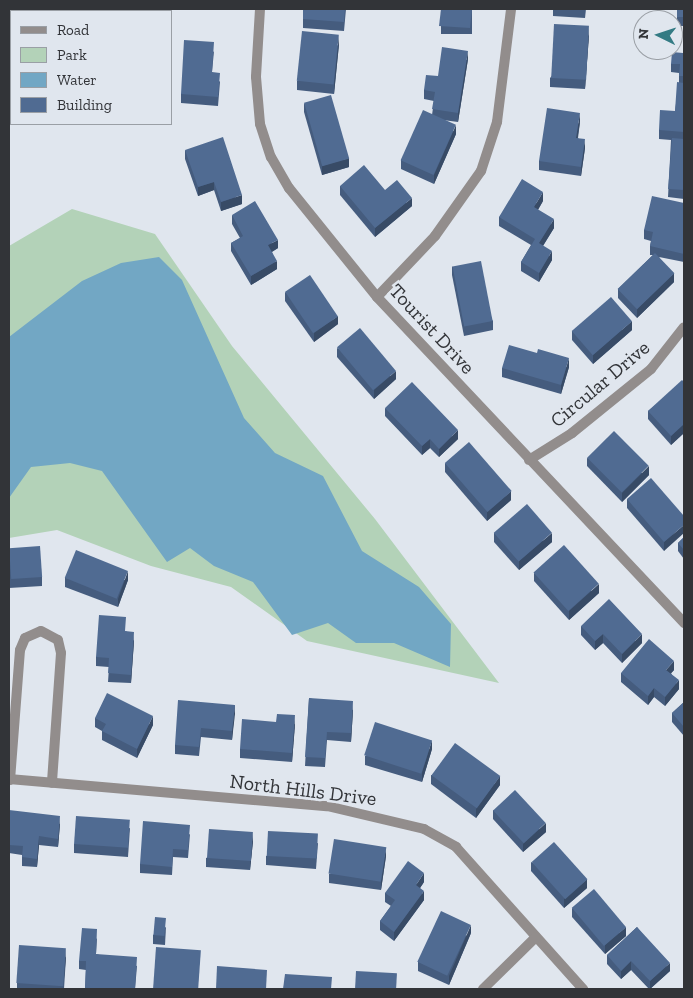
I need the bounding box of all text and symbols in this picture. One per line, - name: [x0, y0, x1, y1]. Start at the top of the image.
- legend: [10, 10, 172, 125]
- north arrow: [633, 10, 683, 60]
- text: Road: [57, 21, 89, 39]
- text: N: [635, 28, 652, 40]
- text: Park: [57, 46, 87, 64]
- text: Water: [57, 71, 97, 89]
- text: Building: [57, 96, 112, 114]
- street label: Tourist Drive: [384, 279, 480, 379]
- street label: Circular Drive: [545, 335, 655, 433]
- street label: North Hills Drive: [228, 769, 378, 811]

